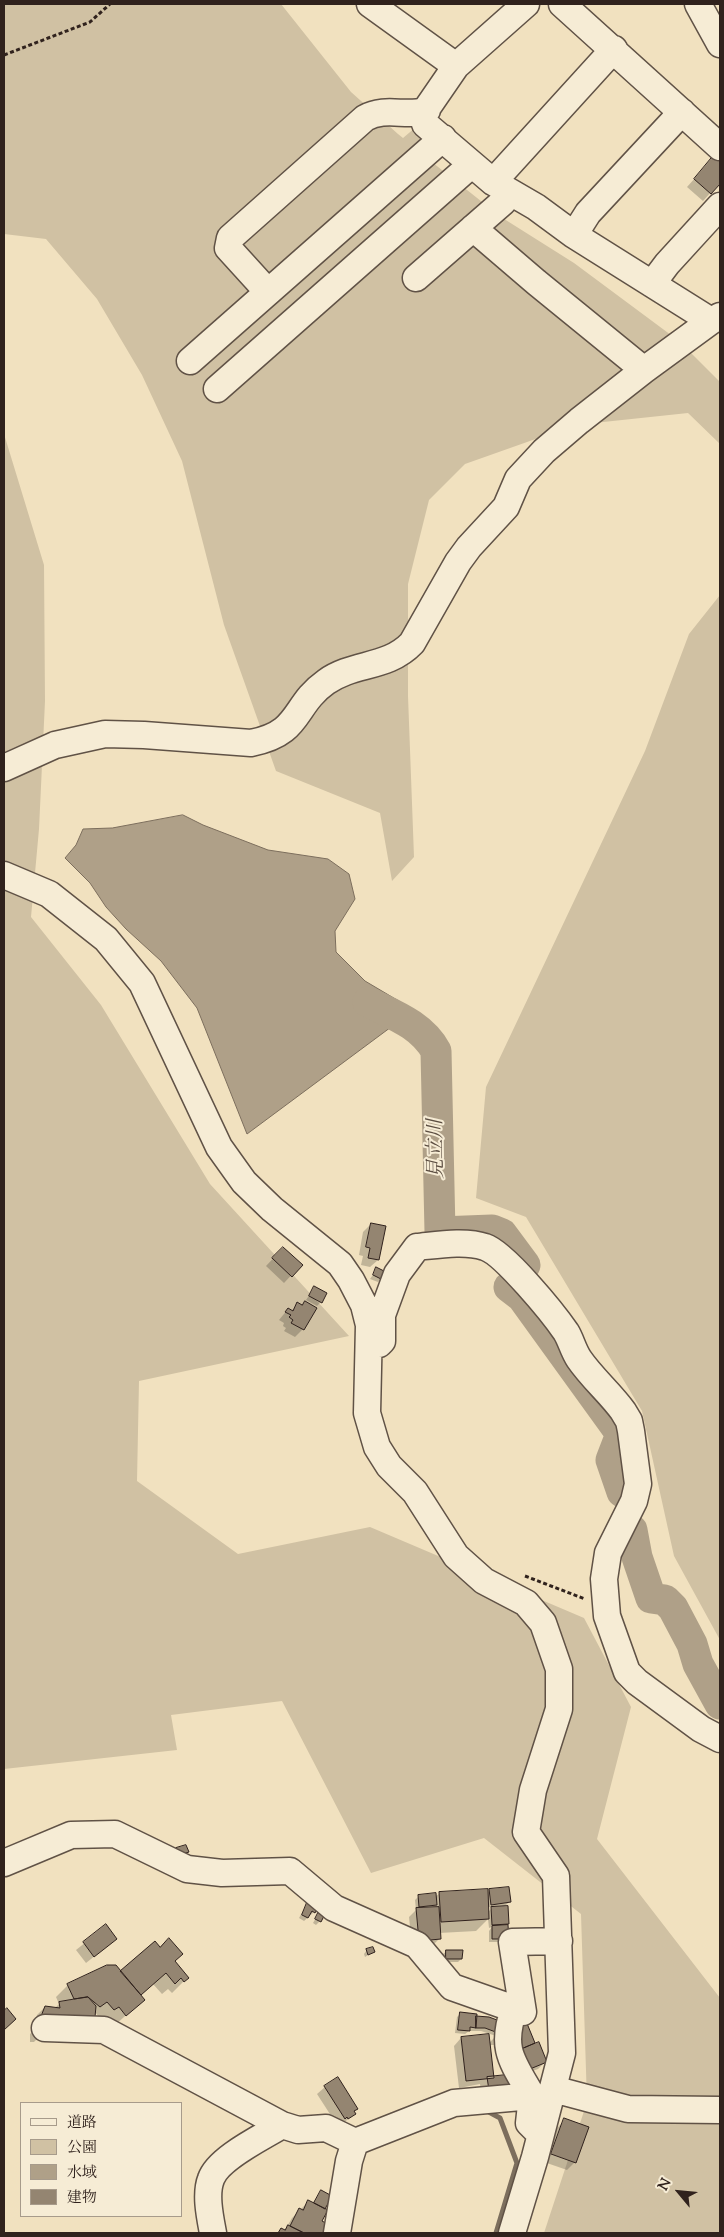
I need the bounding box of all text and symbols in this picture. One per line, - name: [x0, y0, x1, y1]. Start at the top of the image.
- water label: 見立川: [425, 1119, 451, 1179]
- legend: [20, 2102, 182, 2217]
- text: 道路: [67, 2113, 97, 2134]
- text: 公園: [67, 2138, 97, 2159]
- text: 水域: [67, 2163, 97, 2184]
- north arrow: [654, 2167, 704, 2217]
- text: N: [654, 2175, 677, 2195]
- text: 建物: [67, 2188, 97, 2209]

